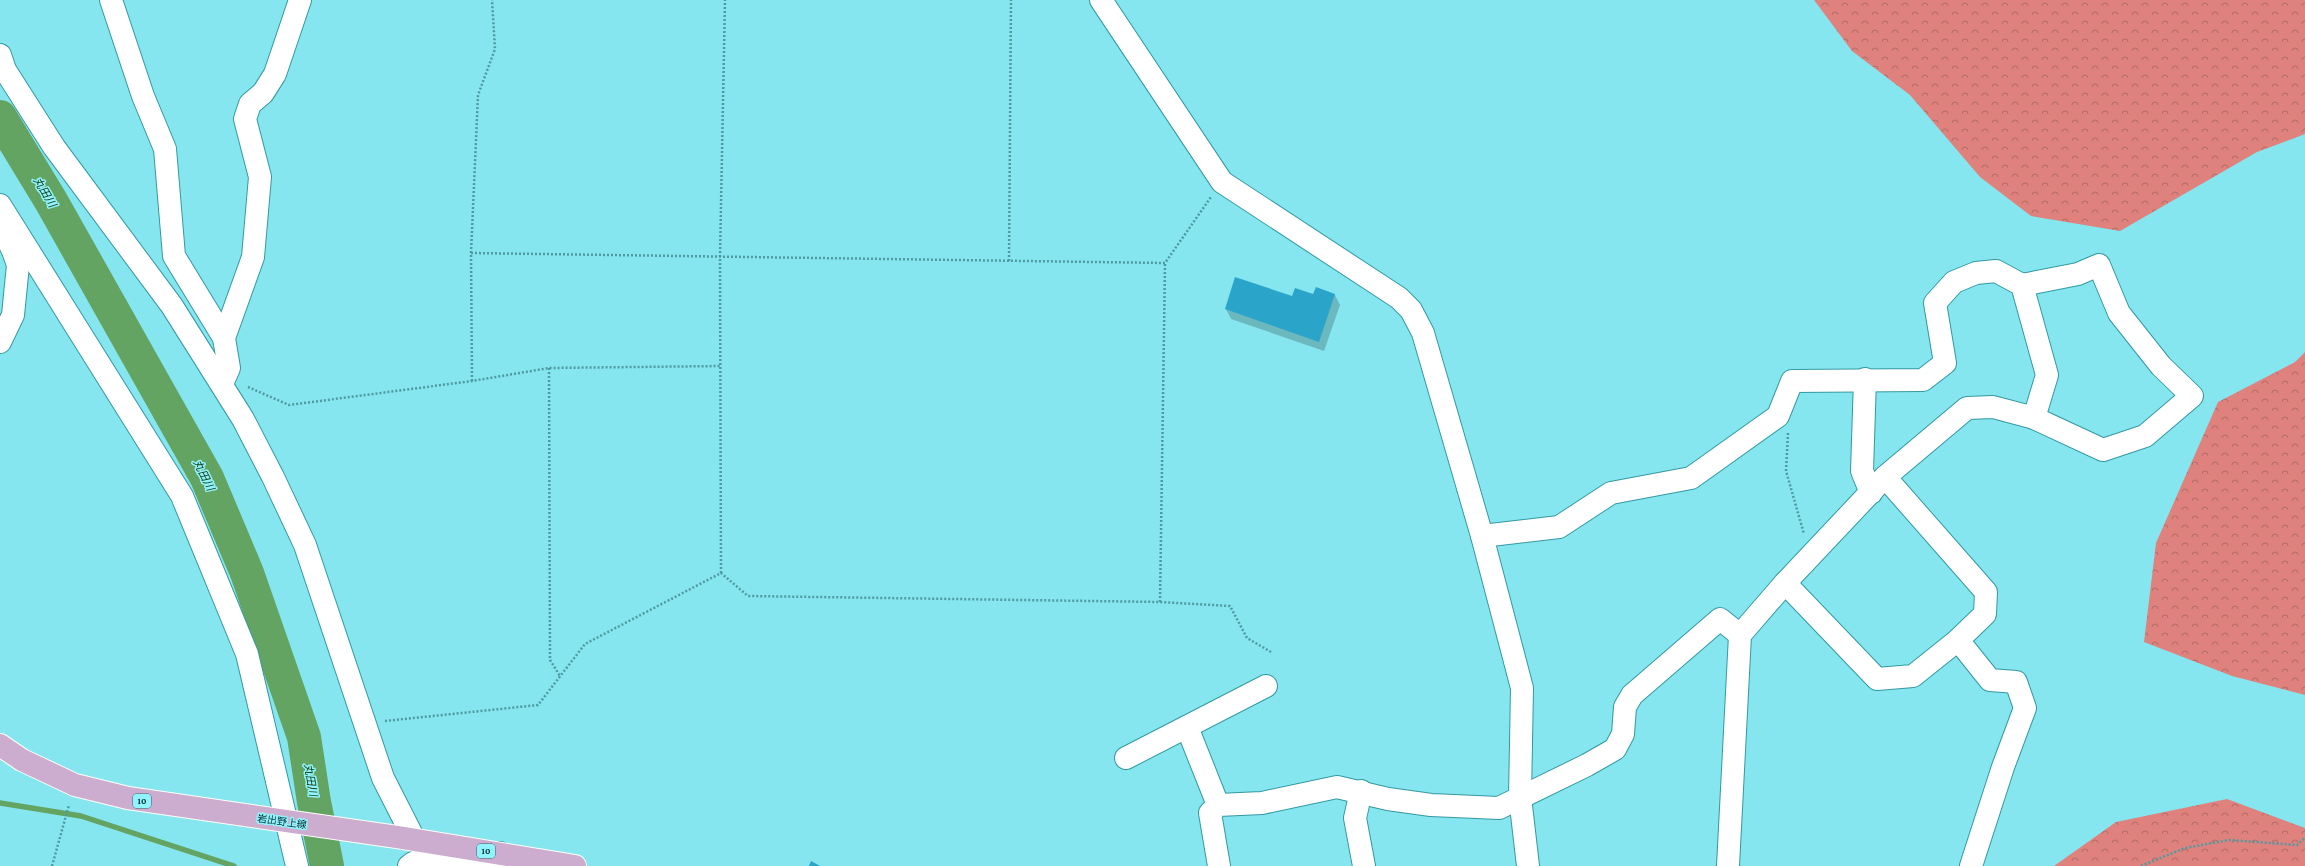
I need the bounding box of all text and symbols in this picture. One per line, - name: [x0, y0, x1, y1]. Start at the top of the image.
- water label: 丸田川: [31, 175, 59, 210]
- water label: 丸田川: [191, 458, 217, 493]
- water label: 丸田川: [302, 763, 320, 798]
- road number: 10: [133, 794, 151, 808]
- street label: 岩出野上線: [256, 813, 307, 830]
- road number: 10: [477, 844, 495, 858]

